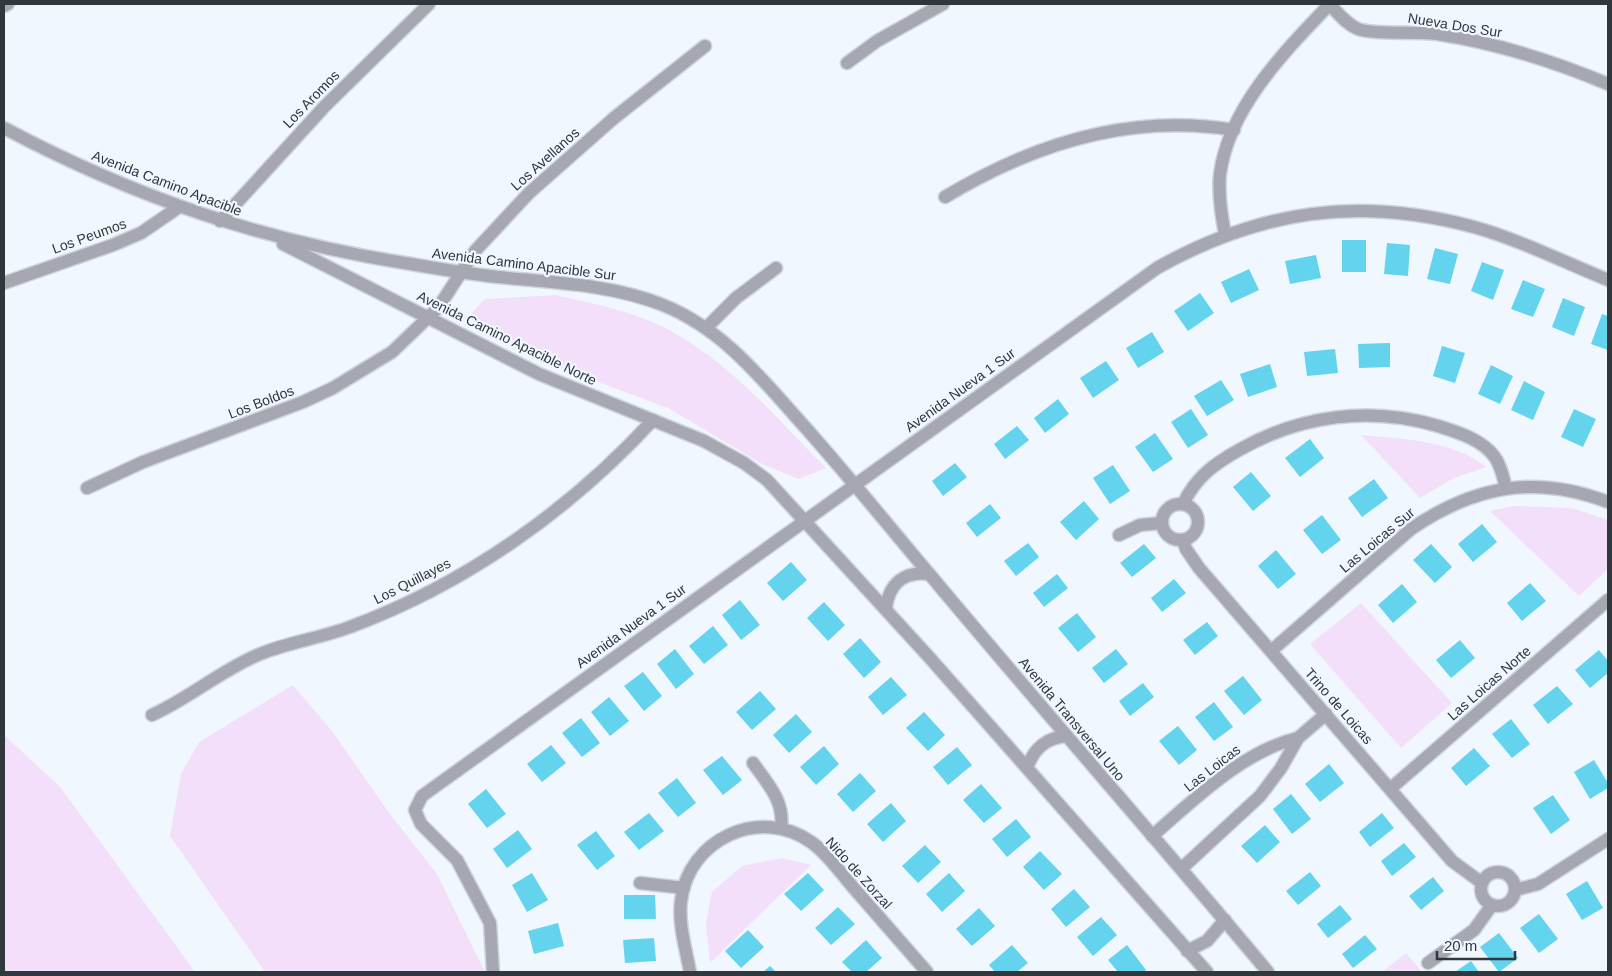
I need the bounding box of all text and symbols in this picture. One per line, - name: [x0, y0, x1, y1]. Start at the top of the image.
- street label: Nueva Dos Sur: [1407, 10, 1503, 40]
- street label: Los Aromos: [280, 67, 342, 131]
- street label: Los Avellanos: [508, 124, 582, 194]
- street label: Avenida Camino Apacible: [90, 147, 244, 219]
- street label: Los Peumos: [50, 215, 128, 257]
- street label: Avenida Camino Apacible Sur: [431, 245, 617, 283]
- street label: Avenida Camino Apacible Norte: [415, 288, 599, 389]
- street label: Avenida Nueva 1 Sur: [902, 345, 1018, 435]
- street label: Los Boldos: [226, 382, 296, 422]
- street label: Las Loicas Sur: [1336, 504, 1418, 576]
- street label: Los Quillayes: [371, 555, 453, 607]
- street label: Avenida Nueva 1 Sur: [573, 581, 689, 671]
- street label: Las Loicas Norte: [1444, 642, 1534, 724]
- street label: Avenida Transversal Uno: [1016, 654, 1128, 784]
- street label: Trino de Loicas: [1302, 665, 1376, 747]
- street label: Las Loicas: [1181, 741, 1243, 795]
- street label: Nido de Zorzal: [823, 834, 895, 912]
- scale bar: [1437, 928, 1514, 960]
- text: 20 m: [1444, 937, 1477, 954]

